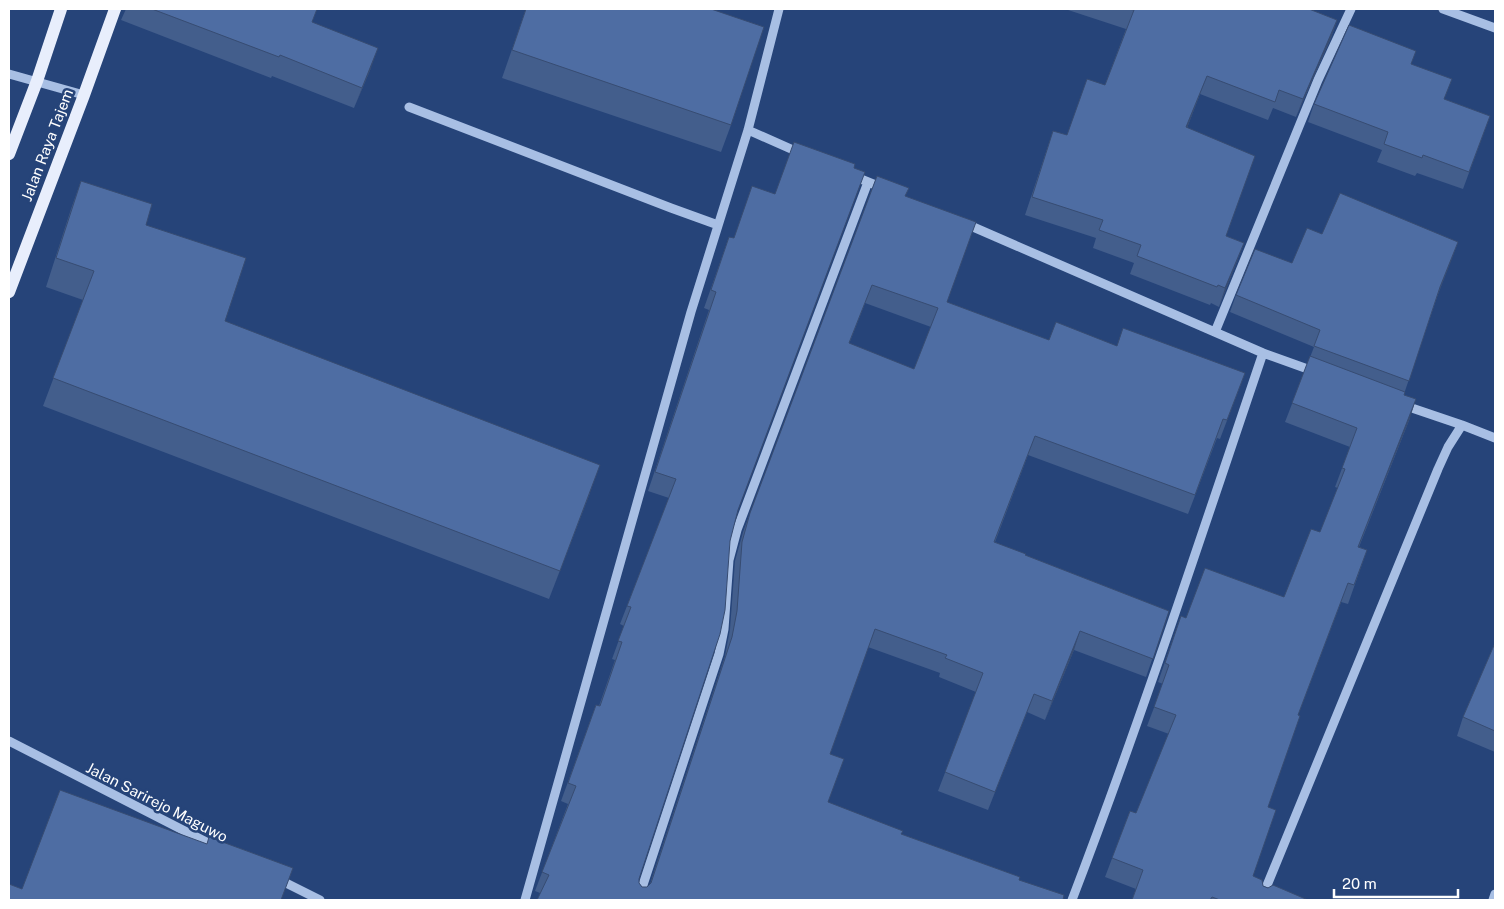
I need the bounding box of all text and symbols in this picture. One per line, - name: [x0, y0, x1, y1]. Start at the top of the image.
- street label: Jalan Raya Tajem: [18, 87, 76, 203]
- street label: Jalan Sarirejo Maguwo: [83, 759, 231, 845]
- scale bar: [1334, 866, 1458, 898]
- text: 20 m: [1342, 875, 1377, 892]

